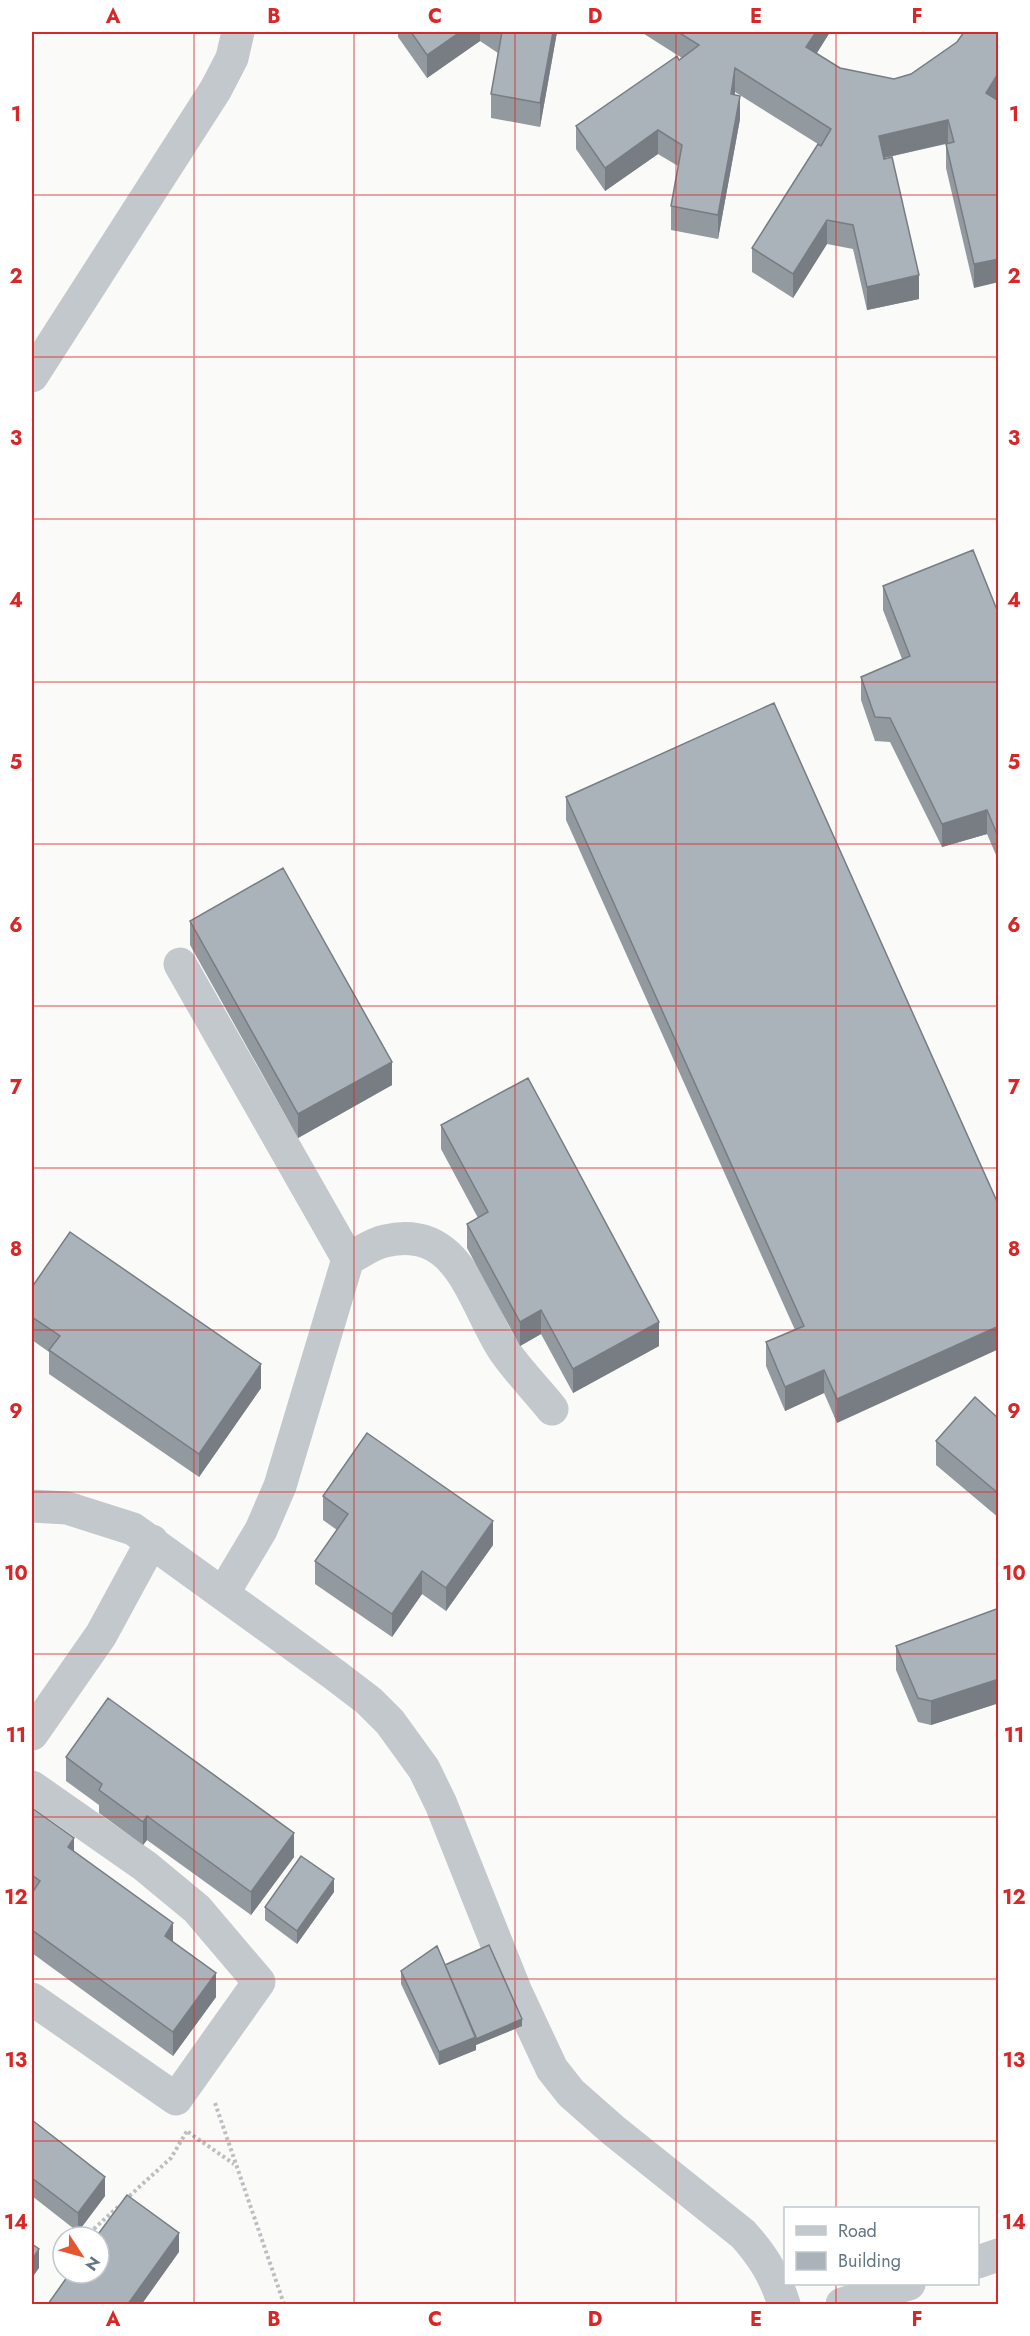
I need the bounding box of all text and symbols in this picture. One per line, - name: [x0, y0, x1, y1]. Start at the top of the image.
- text: A: [105, 2, 121, 31]
- text: B: [267, 2, 281, 31]
- text: C: [428, 2, 442, 31]
- text: D: [588, 2, 602, 31]
- text: E: [750, 2, 762, 31]
- text: F: [911, 2, 923, 31]
- text: 1: [11, 100, 21, 129]
- text: 1: [1009, 100, 1019, 129]
- text: 2: [9, 262, 23, 291]
- text: 2: [1007, 262, 1021, 291]
- text: 3: [10, 424, 22, 453]
- text: 3: [1008, 424, 1020, 453]
- text: 4: [9, 586, 23, 615]
- text: 4: [1007, 586, 1021, 615]
- text: 5: [10, 748, 23, 777]
- text: 5: [1008, 748, 1021, 777]
- text: 6: [9, 911, 23, 940]
- text: 6: [1007, 911, 1021, 940]
- text: 7: [10, 1073, 23, 1102]
- text: 7: [1008, 1073, 1021, 1102]
- text: 8: [10, 1235, 22, 1264]
- text: 8: [1008, 1235, 1020, 1264]
- text: 9: [9, 1397, 23, 1426]
- text: 9: [1007, 1397, 1021, 1426]
- text: 10: [4, 1559, 28, 1588]
- text: 10: [1002, 1559, 1026, 1588]
- text: 11: [6, 1721, 26, 1750]
- text: 11: [1004, 1721, 1024, 1750]
- text: 12: [4, 1883, 28, 1912]
- text: 12: [1002, 1883, 1026, 1912]
- text: 13: [5, 2046, 27, 2075]
- text: 13: [1003, 2046, 1025, 2075]
- legend: [784, 2207, 979, 2285]
- text: 14: [4, 2208, 28, 2237]
- text: 14: [1002, 2208, 1026, 2237]
- text: Road: [838, 2218, 877, 2244]
- north arrow: [51, 2225, 111, 2285]
- text: Building: [838, 2248, 901, 2274]
- text: N: [80, 2252, 106, 2275]
- text: A: [105, 2305, 121, 2334]
- text: B: [267, 2305, 281, 2334]
- text: C: [428, 2305, 442, 2334]
- text: D: [588, 2305, 602, 2334]
- text: E: [750, 2305, 762, 2334]
- text: F: [911, 2305, 923, 2334]

